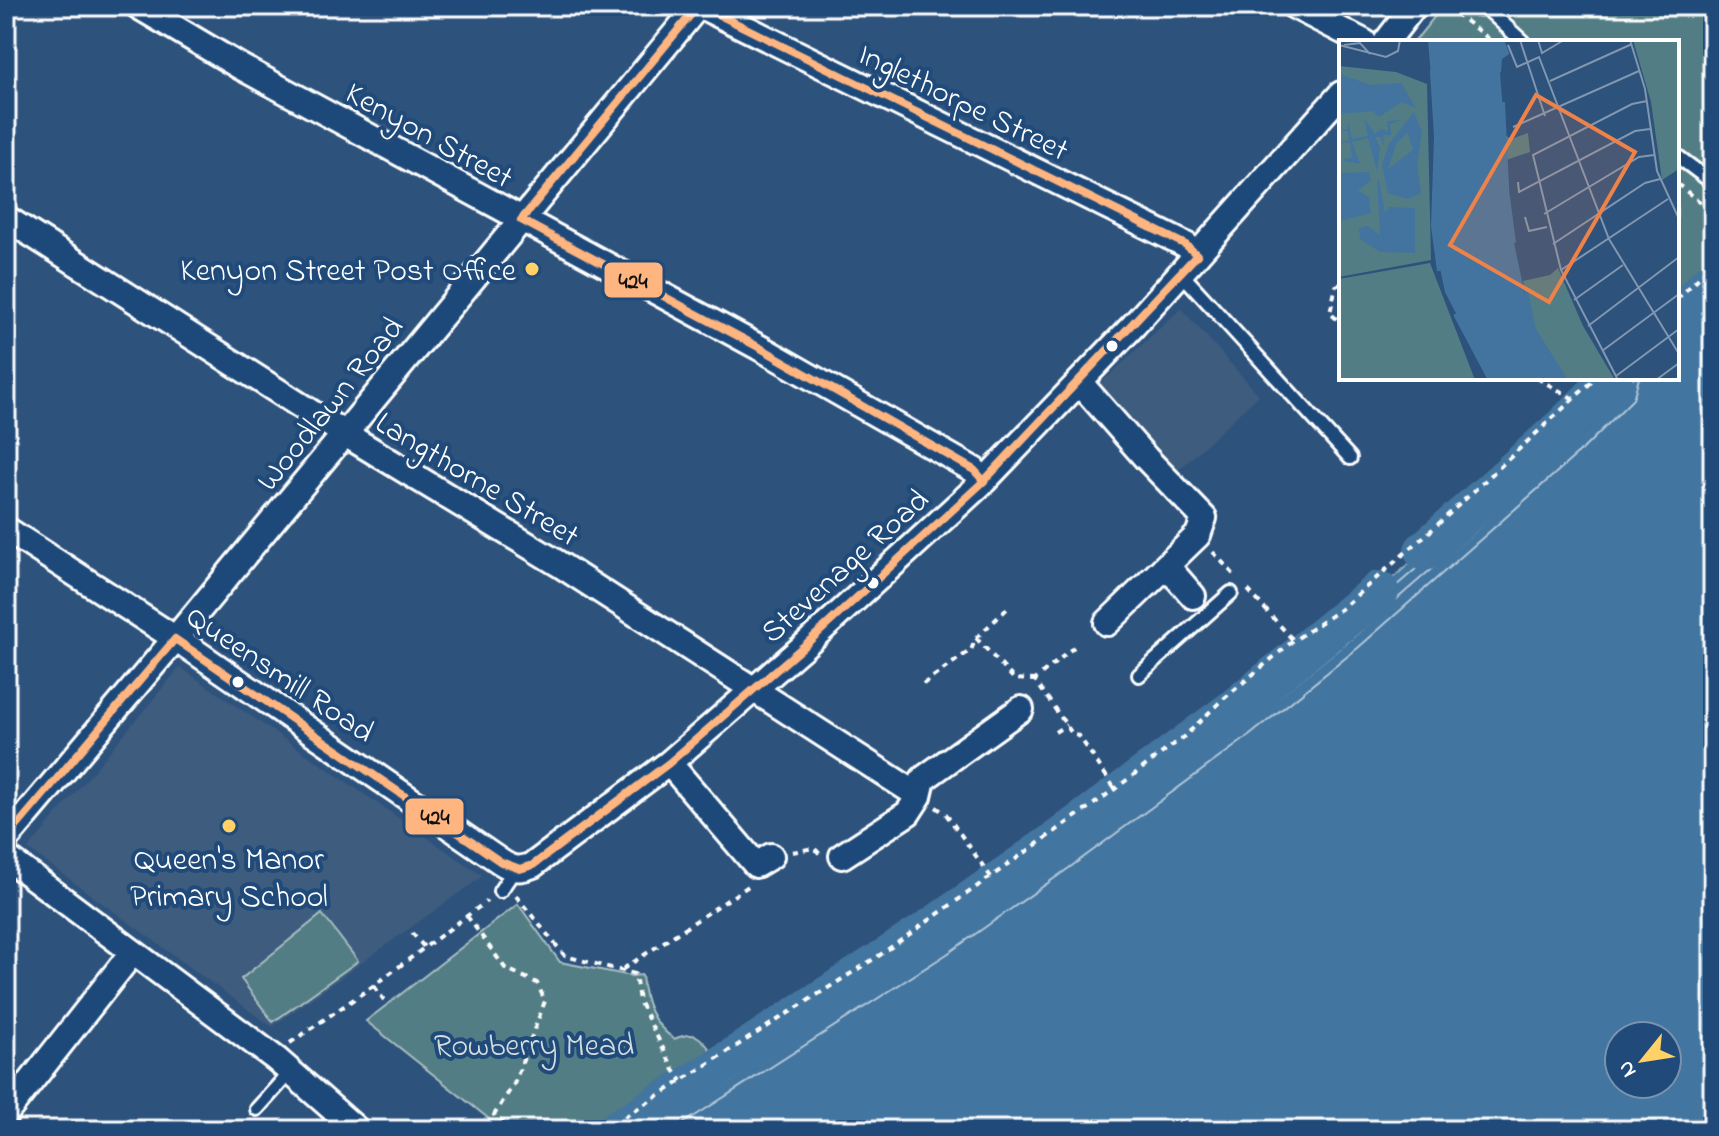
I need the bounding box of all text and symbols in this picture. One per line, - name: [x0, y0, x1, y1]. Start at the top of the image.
- street label: Inglethorpe Street: [849, 33, 1076, 176]
- inset map: [1339, 40, 1679, 380]
- street label: Kenyon Street: [336, 72, 521, 203]
- place label: Kenyon Street Post Office: [180, 249, 517, 296]
- marker: Kenyon Street Post Office: [523, 260, 541, 278]
- line badge: 424: [603, 261, 664, 299]
- text: 424: [618, 267, 648, 299]
- street label: Woodlawn Road: [246, 308, 417, 503]
- unlabelled marker: [1104, 338, 1120, 354]
- street label: Langthorne Street: [365, 401, 587, 561]
- street label: Stevenage Road: [752, 479, 941, 656]
- unlabelled marker: [865, 575, 881, 591]
- street label: Queensmill Road: [175, 595, 383, 756]
- unlabelled marker: [230, 674, 246, 690]
- line badge: 424: [404, 797, 465, 836]
- text: 424: [420, 803, 450, 835]
- marker: Queen's Manor Primary School: [220, 817, 238, 835]
- place label: Queen's Manor Primary School: [130, 838, 328, 922]
- north arrow: [1603, 1020, 1683, 1100]
- park label: Rowberry Mead: [434, 1024, 634, 1071]
- text: N: [1611, 1054, 1646, 1083]

